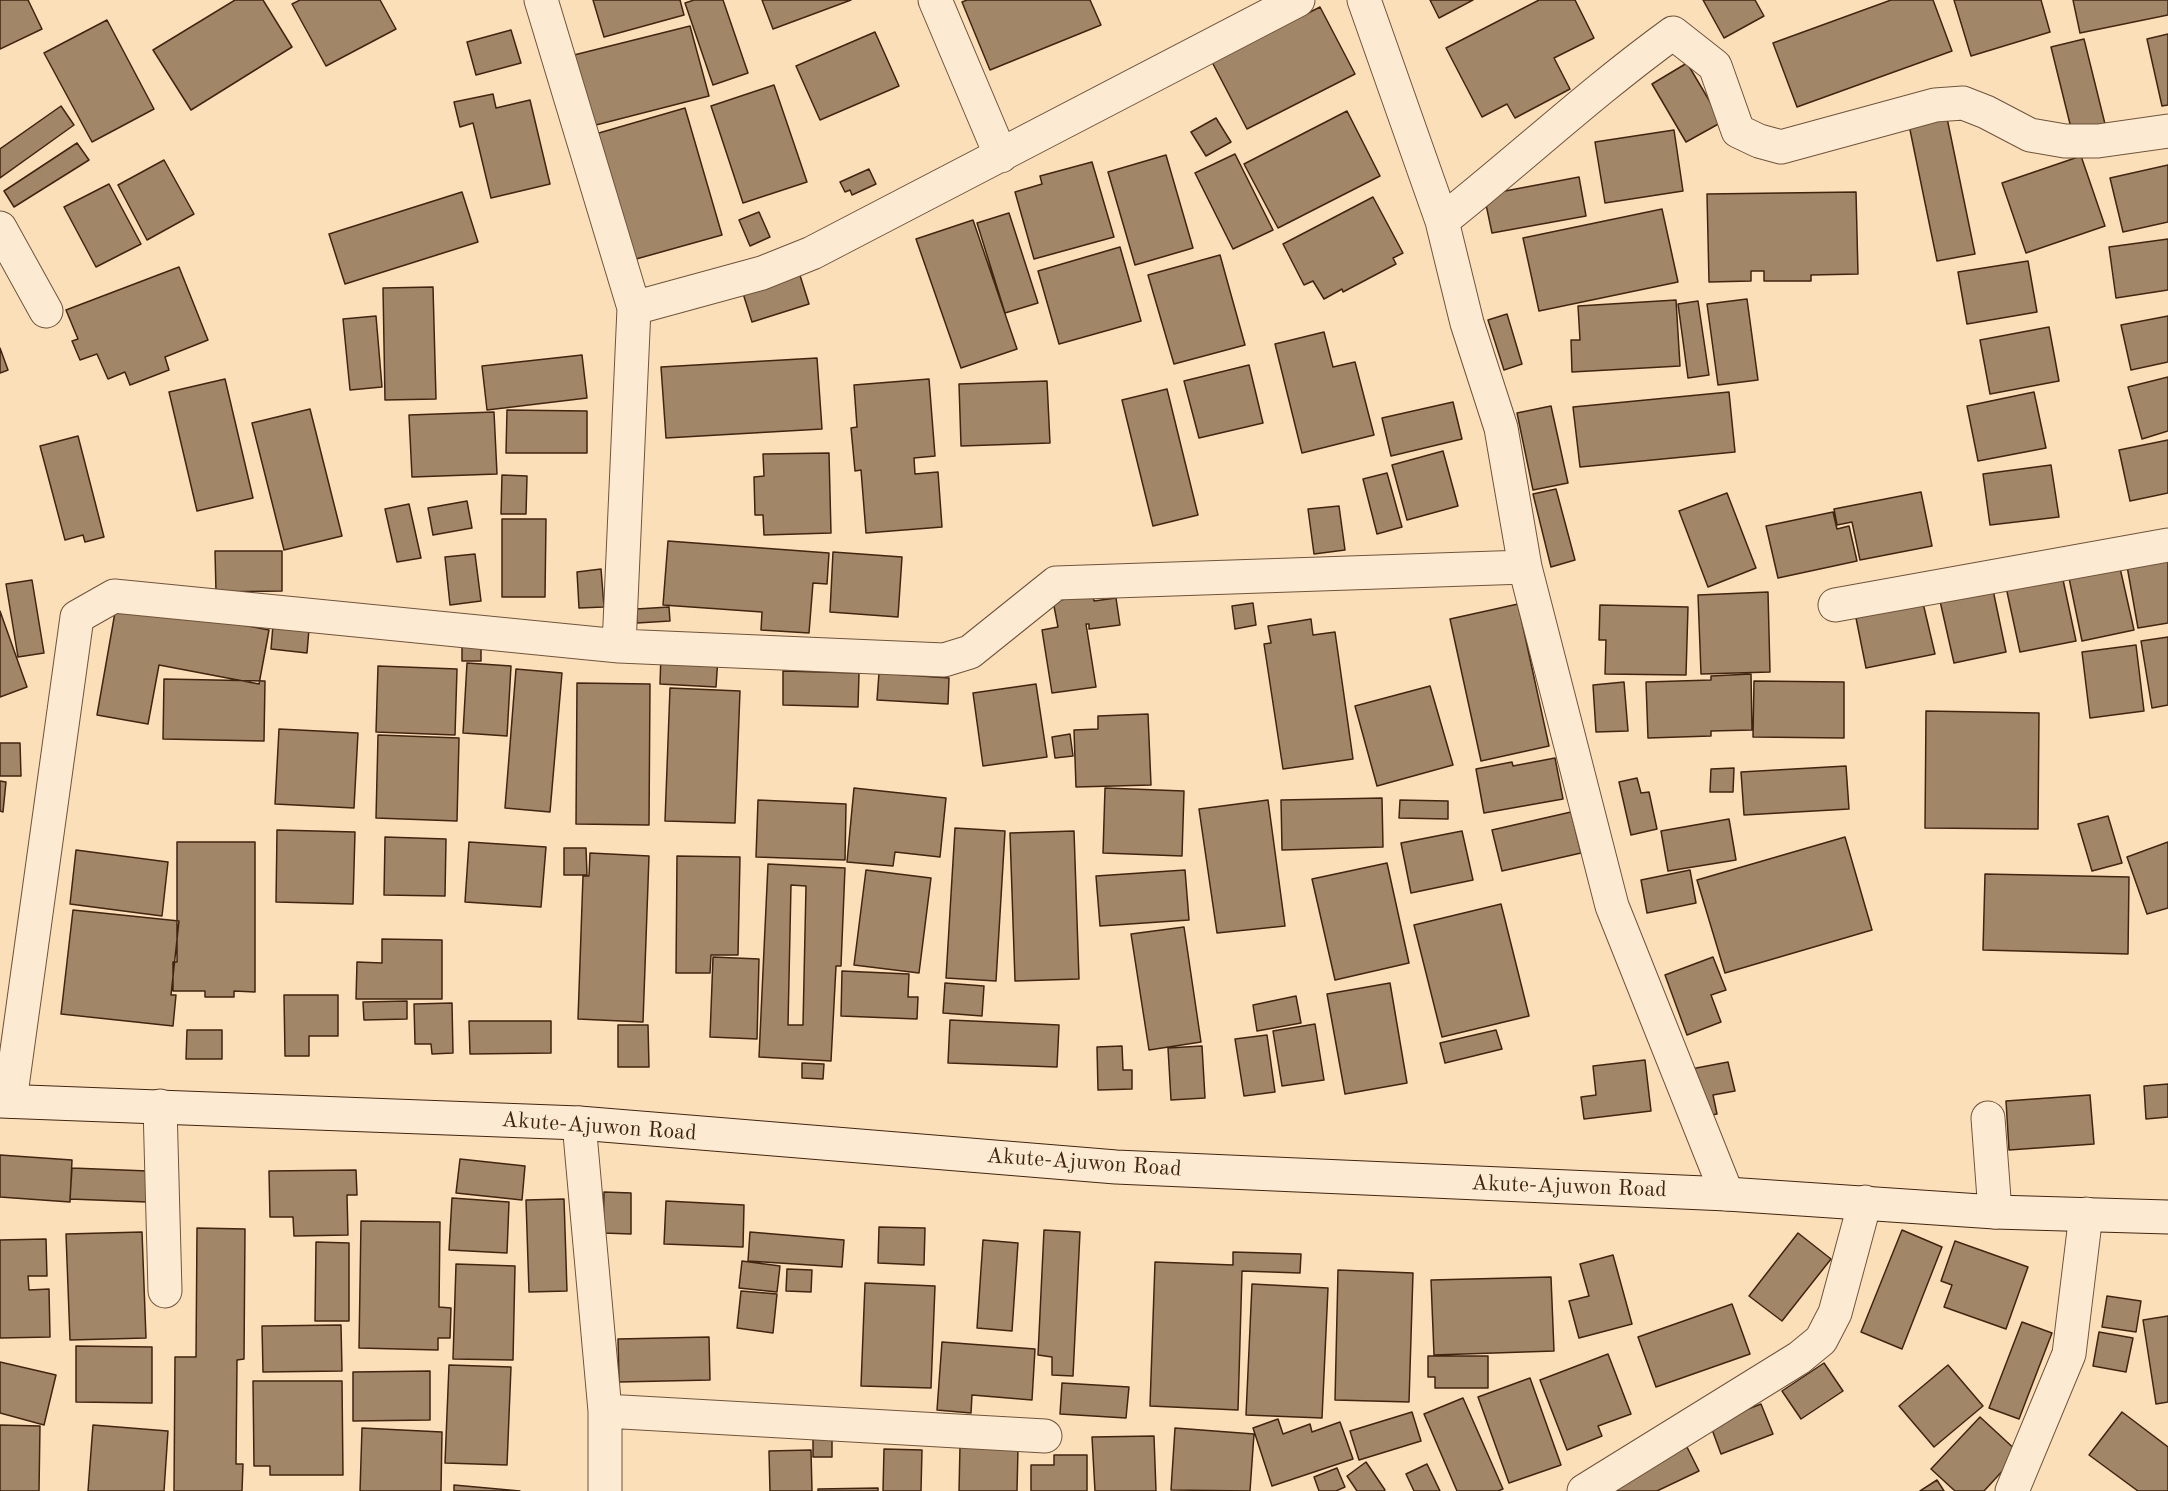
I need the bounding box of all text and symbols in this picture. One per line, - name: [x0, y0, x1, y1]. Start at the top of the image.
- street label: Akute-Ajuwon Road: [501, 1107, 697, 1147]
- street label: Akute-Ajuwon Road: [986, 1143, 1182, 1183]
- street label: Akute-Ajuwon Road: [1471, 1170, 1667, 1204]

